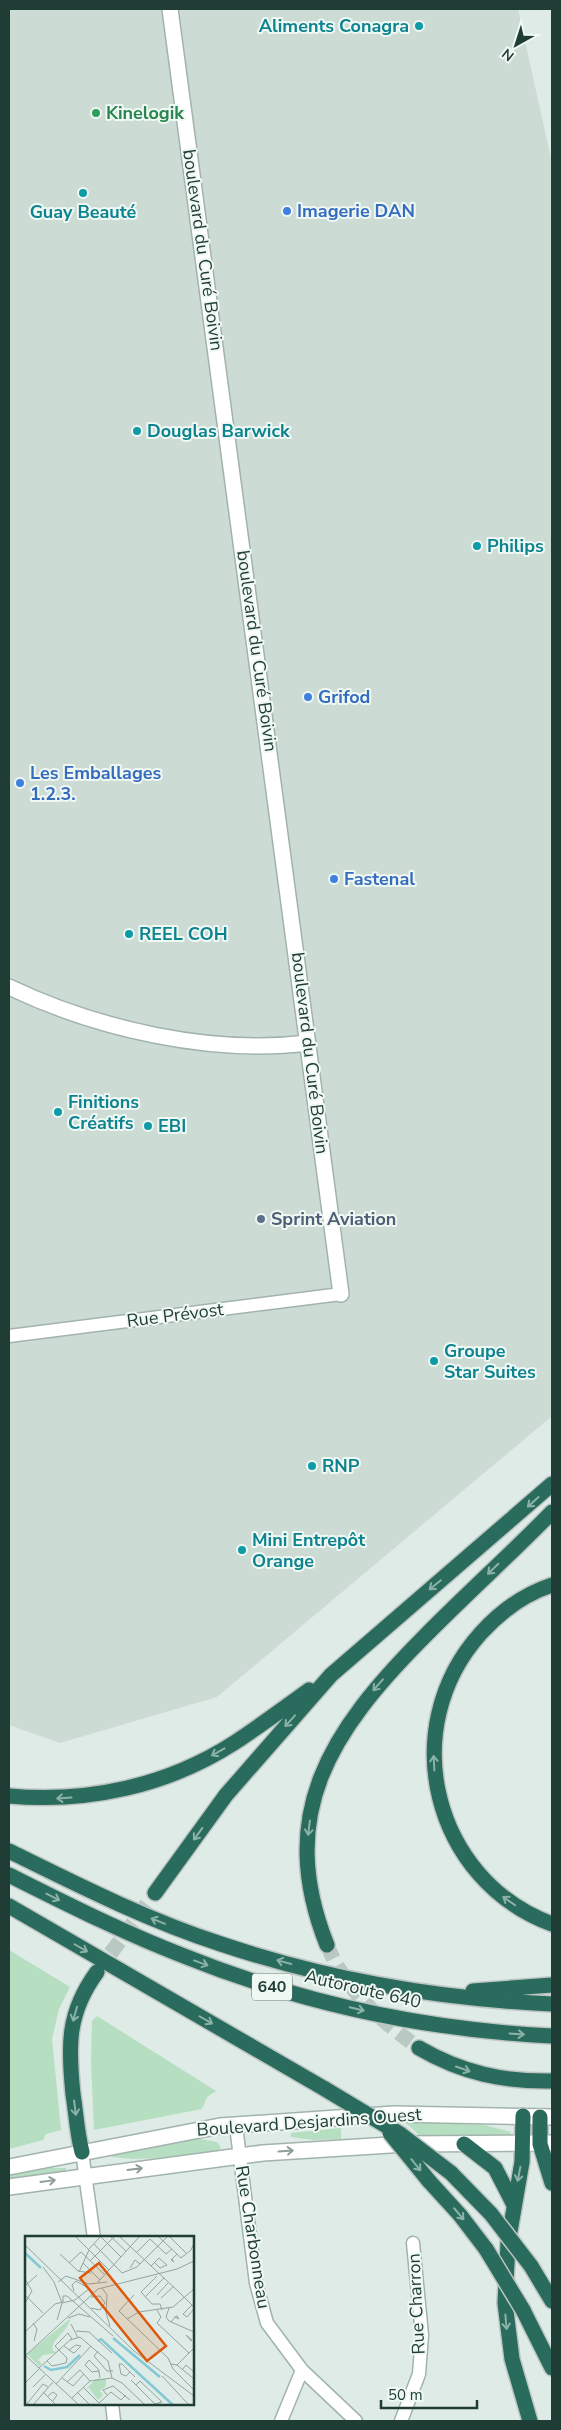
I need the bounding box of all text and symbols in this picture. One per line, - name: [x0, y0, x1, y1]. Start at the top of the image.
- place label: Aliments Conagra: [259, 14, 409, 38]
- marker: Aliments Conagra: [413, 20, 425, 32]
- north arrow: [491, 20, 541, 70]
- text: N: [498, 44, 518, 65]
- place label: Kinelogik: [106, 101, 184, 125]
- marker: Kinelogik: [90, 107, 102, 119]
- street label: boulevard du Curé Boivin: [177, 148, 229, 352]
- marker: Guay Beauté: [77, 187, 89, 199]
- place label: Imagerie DAN: [297, 199, 415, 223]
- place label: Guay Beauté: [30, 200, 137, 224]
- marker: Imagerie DAN: [281, 205, 293, 217]
- place label: Douglas Barwick: [147, 419, 290, 443]
- marker: Douglas Barwick: [131, 425, 143, 437]
- place label: Philips: [487, 534, 544, 558]
- marker: Philips: [471, 540, 483, 552]
- street label: boulevard du Curé Boivin: [231, 549, 283, 753]
- place label: Grifod: [318, 685, 370, 709]
- marker: Grifod: [302, 691, 314, 703]
- place label: Les Emballages 1.2.3.: [30, 761, 162, 806]
- marker: Les Emballages 1.2.3.: [14, 777, 26, 789]
- place label: Fastenal: [344, 867, 415, 891]
- marker: Fastenal: [328, 873, 340, 885]
- place label: REEL COH: [139, 922, 228, 946]
- marker: REEL COH: [123, 928, 135, 940]
- street label: boulevard du Curé Boivin: [286, 951, 334, 1155]
- place label: Finitions Créatifs: [68, 1090, 139, 1135]
- marker: Finitions Créatifs: [52, 1106, 64, 1118]
- place label: EBI: [158, 1114, 186, 1138]
- marker: EBI: [142, 1120, 154, 1132]
- place label: Sprint Aviation: [271, 1207, 396, 1231]
- marker: Sprint Aviation: [255, 1213, 267, 1225]
- street label: Rue Prévost: [125, 1297, 225, 1333]
- place label: Groupe Star Suites: [444, 1339, 536, 1384]
- marker: Groupe Star Suites: [428, 1355, 440, 1367]
- place label: RNP: [322, 1454, 360, 1478]
- marker: RNP: [306, 1460, 318, 1472]
- one-way arrow: [526, 1496, 539, 1508]
- place label: Mini Entrepôt Orange: [252, 1528, 365, 1573]
- marker: Mini Entrepôt Orange: [236, 1544, 248, 1556]
- one-way arrow: [486, 1563, 499, 1575]
- one-way arrow: [429, 1579, 442, 1590]
- one-way arrow: [373, 1678, 384, 1691]
- one-way arrow: [284, 1714, 296, 1727]
- one-way arrow: [211, 1748, 226, 1757]
- one-way arrow: [430, 1756, 439, 1772]
- one-way arrow: [56, 1793, 72, 1802]
- one-way arrow: [304, 1820, 314, 1836]
- one-way arrow: [193, 1827, 203, 1841]
- one-way arrow: [45, 1892, 60, 1902]
- one-way arrow: [502, 1896, 516, 1906]
- one-way arrow: [151, 1915, 166, 1924]
- one-way arrow: [74, 1944, 88, 1954]
- one-way arrow: [276, 1957, 292, 1967]
- one-way arrow: [193, 1959, 208, 1968]
- street label: Autoroute 640: [302, 1964, 424, 2014]
- road number: 640: [252, 1974, 292, 2000]
- one-way arrow: [348, 2005, 364, 2014]
- one-way arrow: [70, 2006, 79, 2022]
- one-way arrow: [198, 2015, 213, 2025]
- one-way arrow: [509, 2029, 525, 2038]
- one-way arrow: [455, 2065, 471, 2075]
- one-way arrow: [70, 2100, 80, 2116]
- street label: Boulevard Desjardins Ouest: [196, 2102, 423, 2142]
- one-way arrow: [278, 2147, 294, 2156]
- one-way arrow: [411, 2158, 422, 2171]
- one-way arrow: [126, 2164, 142, 2174]
- street label: Rue Charbonneau: [230, 2164, 276, 2310]
- one-way arrow: [514, 2165, 524, 2181]
- one-way arrow: [39, 2176, 55, 2186]
- one-way arrow: [453, 2207, 464, 2220]
- inset map: [25, 2236, 194, 2405]
- street label: Rue Charron: [401, 2253, 431, 2355]
- one-way arrow: [501, 2314, 511, 2330]
- scale bar: [381, 2378, 477, 2410]
- text: 50 m: [388, 2385, 423, 2405]

